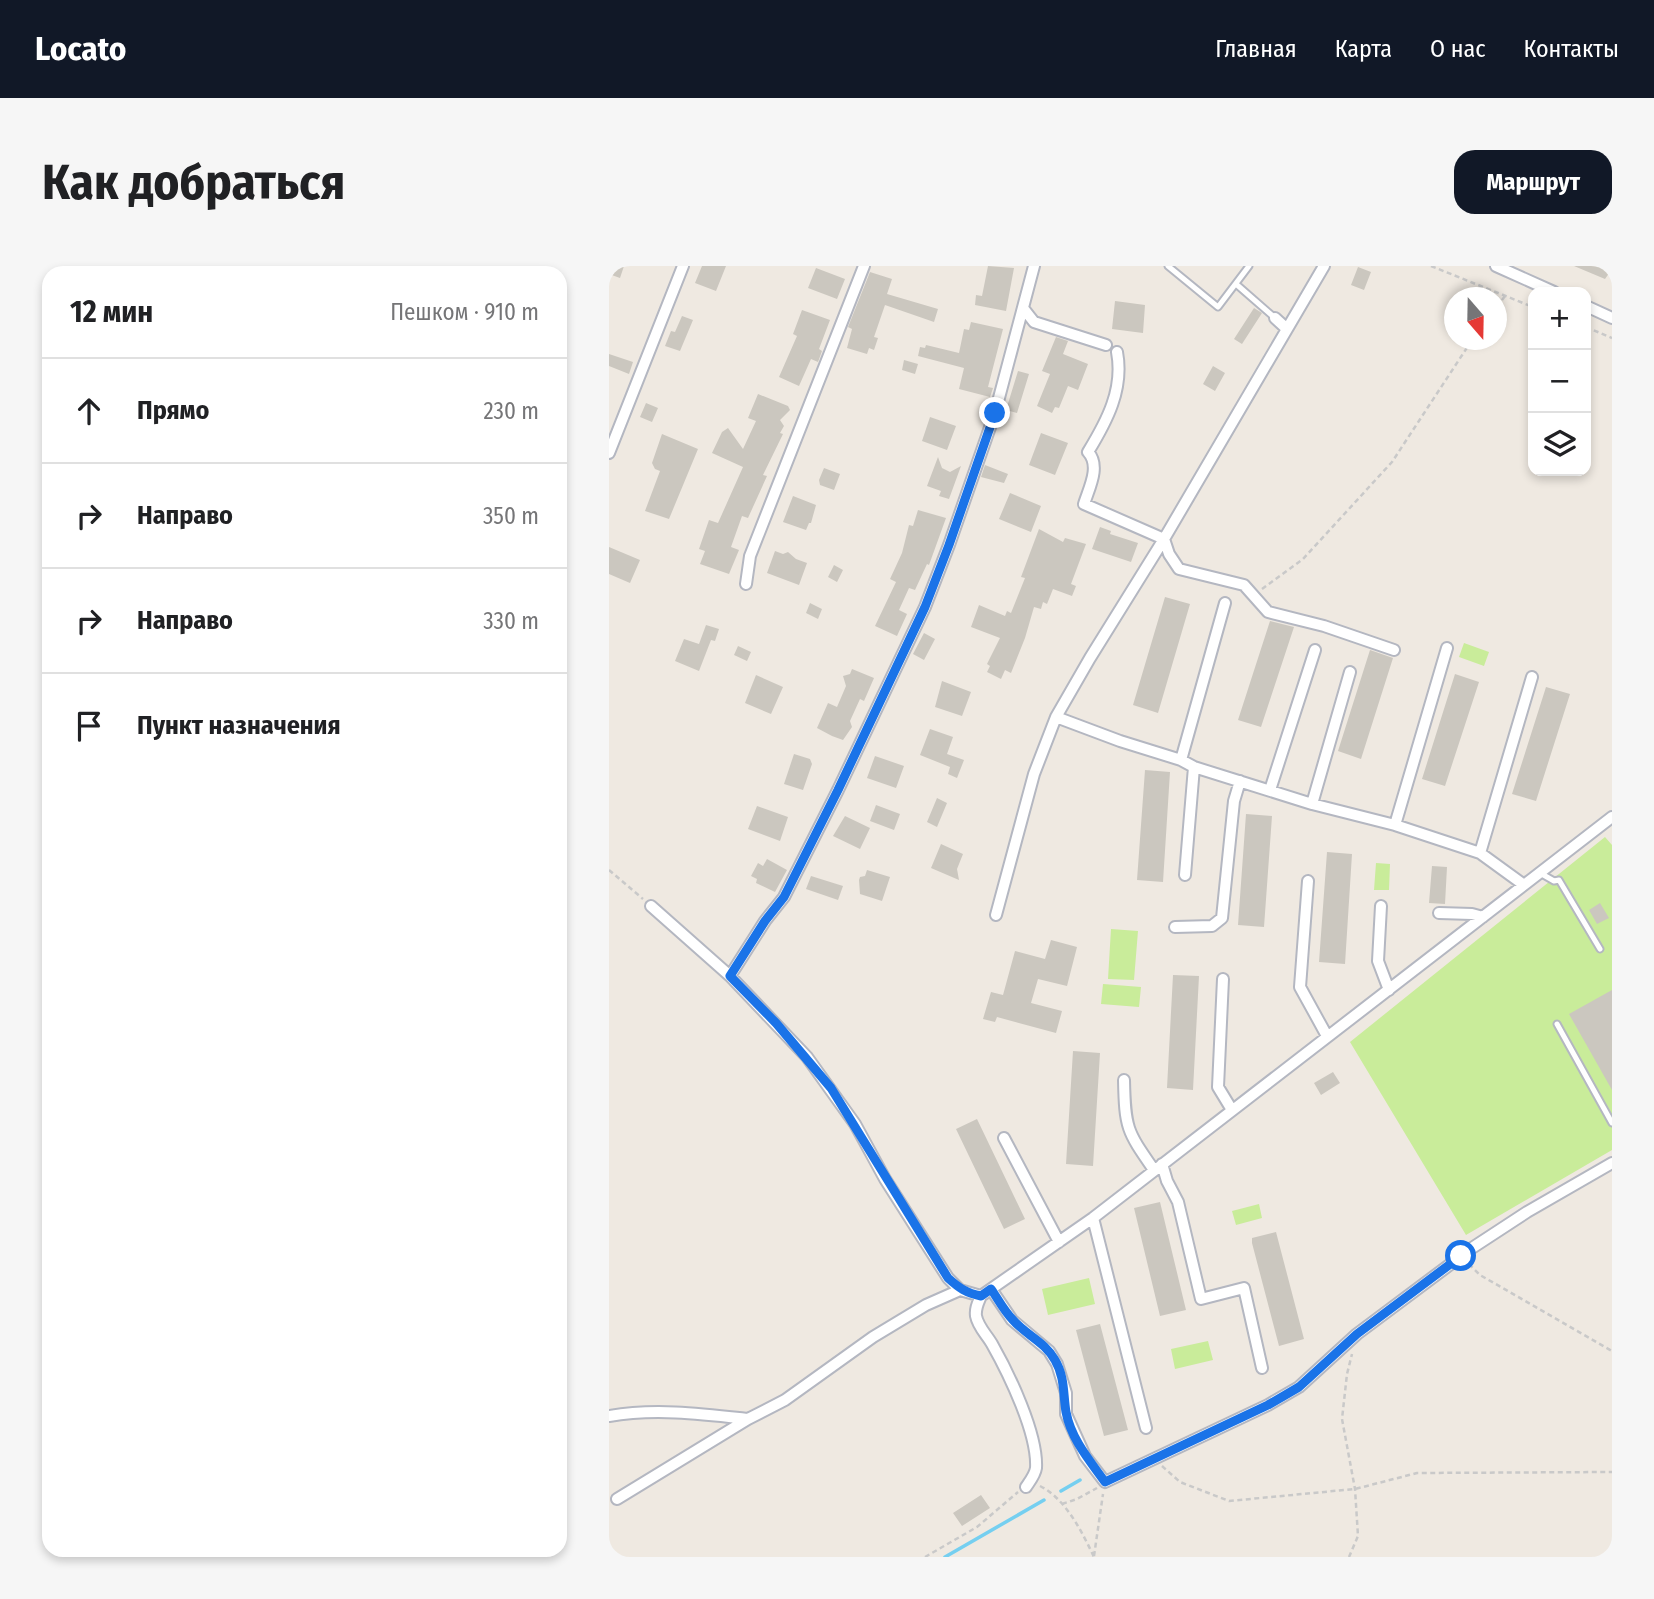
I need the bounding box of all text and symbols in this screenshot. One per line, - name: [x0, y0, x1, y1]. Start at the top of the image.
- text: Locato: [35, 29, 126, 69]
- text: Главная: [1215, 35, 1297, 63]
- text: Карта: [1335, 35, 1392, 63]
- text: О нас: [1430, 35, 1485, 63]
- text: Контакты: [1523, 35, 1619, 63]
- button: Маршрут: [1454, 150, 1612, 214]
- text: Как добраться: [42, 153, 345, 212]
- north arrow: [1444, 287, 1507, 350]
- map controls: [1528, 287, 1591, 476]
- button: +: [1528, 287, 1591, 350]
- text: 12 мин: [70, 294, 153, 330]
- text: Пешком · 910 m: [390, 298, 539, 326]
- button: −: [1528, 350, 1591, 413]
- icon: ahead: [70, 392, 108, 430]
- text: Прямо: [137, 395, 209, 426]
- text: 230 m: [483, 397, 539, 425]
- route end: [979, 397, 1010, 428]
- button: layers: [1528, 413, 1591, 476]
- icon: right: [70, 497, 108, 535]
- text: Направо: [137, 500, 233, 531]
- text: 350 m: [483, 502, 539, 530]
- icon: right: [70, 602, 108, 640]
- text: Направо: [137, 605, 233, 636]
- text: 330 m: [483, 607, 539, 635]
- icon: arrive: [70, 707, 108, 745]
- text: Пункт назначения: [137, 710, 341, 741]
- route start: [1445, 1240, 1476, 1271]

